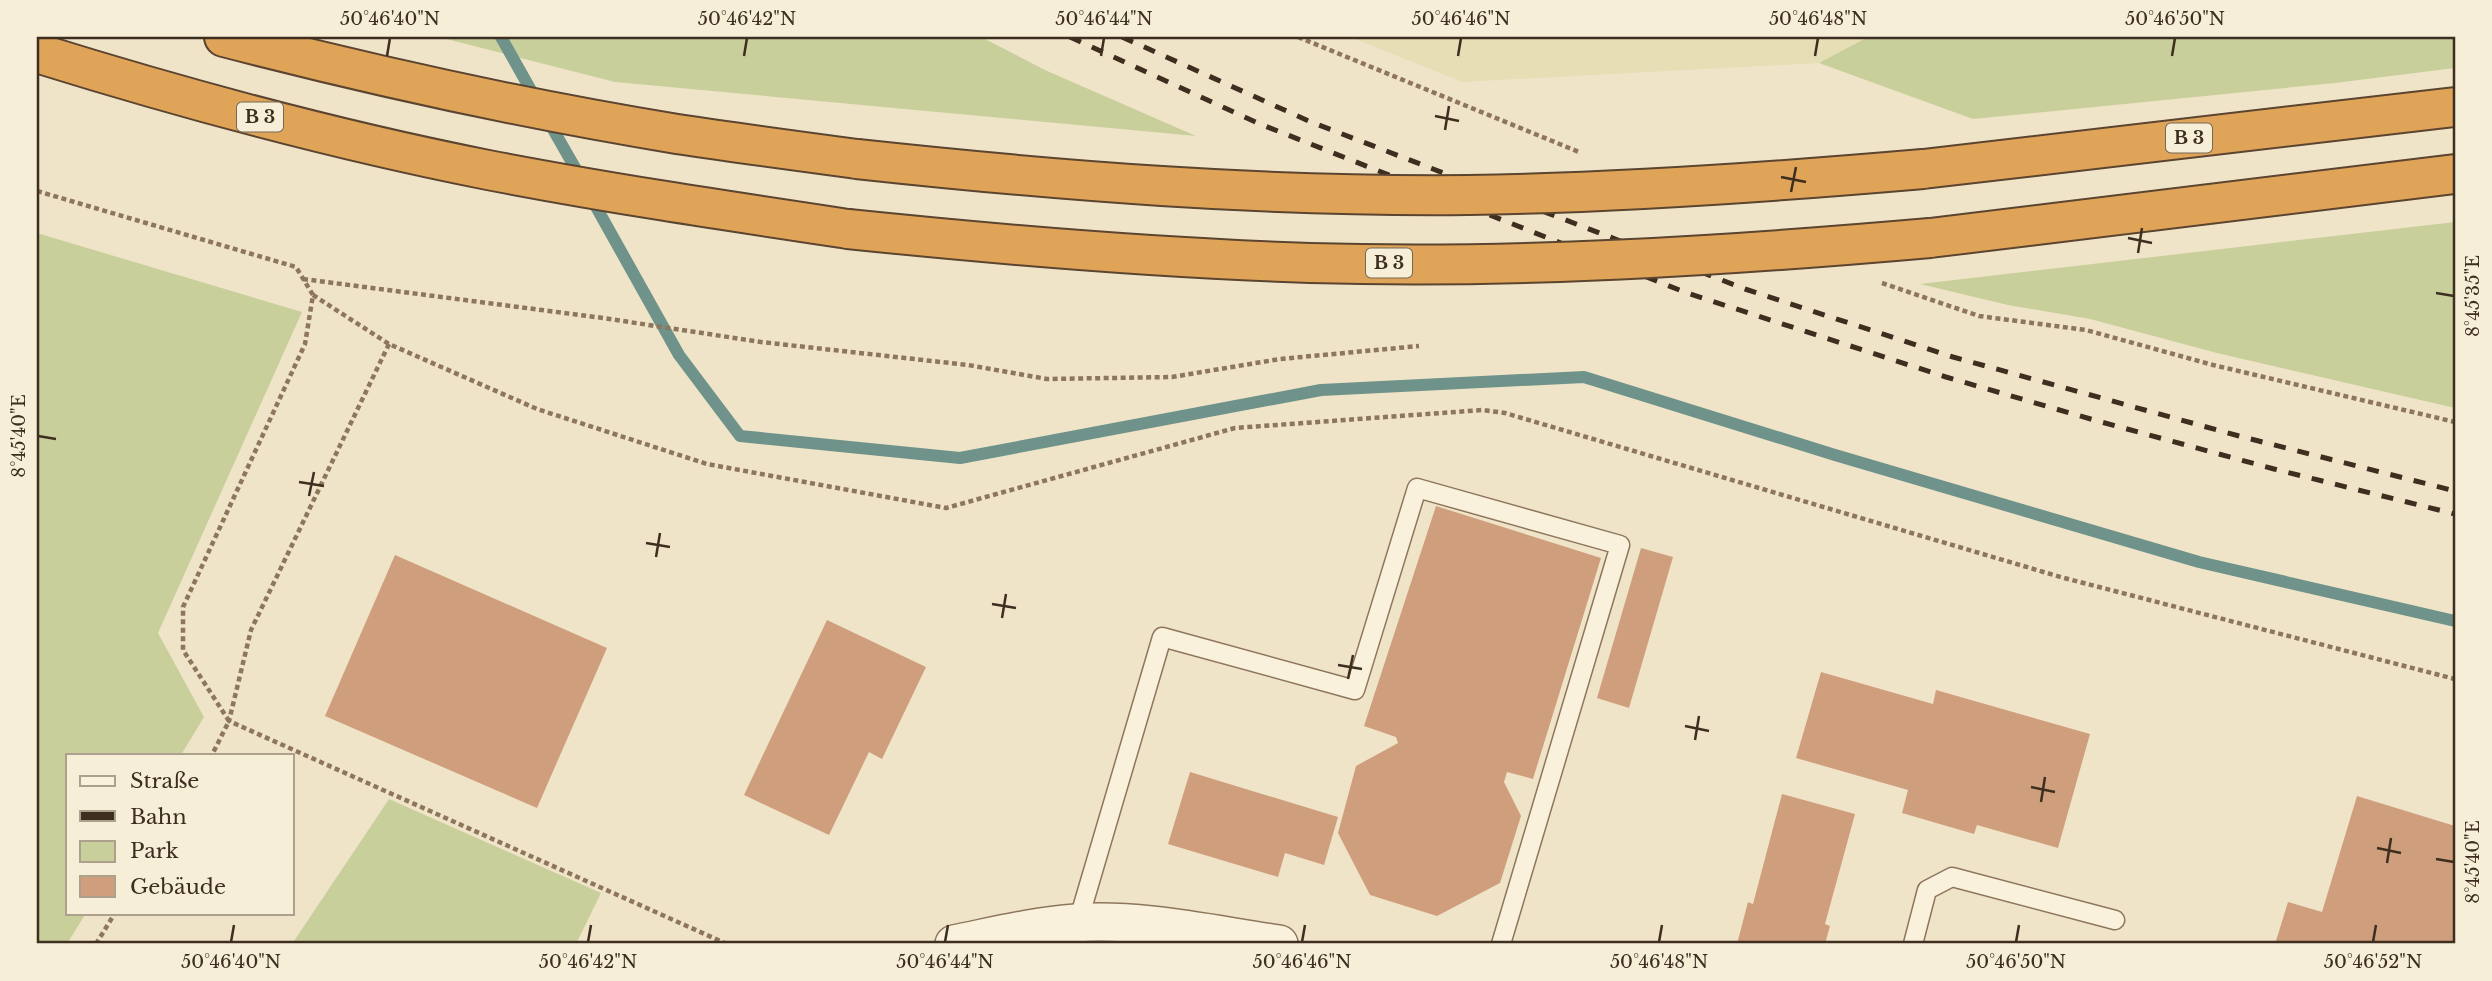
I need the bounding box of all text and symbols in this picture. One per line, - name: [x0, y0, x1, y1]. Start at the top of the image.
- text: 50°46'40"N: [340, 8, 440, 30]
- text: 50°46'42"N: [698, 8, 796, 30]
- text: 50°46'44"N: [1055, 8, 1153, 30]
- text: 50°46'46"N: [1412, 8, 1510, 30]
- text: 50°46'48"N: [1769, 8, 1867, 30]
- text: 50°46'50"N: [2125, 8, 2225, 30]
- road number: B 3: [237, 103, 283, 132]
- road number: B 3: [2166, 124, 2212, 153]
- road number: B 3: [1366, 248, 1412, 278]
- text: 8°45'35"E: [2462, 255, 2484, 337]
- text: 8°45'40"E: [8, 394, 30, 478]
- legend: [66, 754, 294, 914]
- text: Straße: [130, 768, 199, 794]
- text: Bahn: [130, 804, 187, 830]
- text: 8°45'40"E: [2462, 820, 2484, 904]
- text: Park: [130, 838, 179, 864]
- text: Gebäude: [130, 874, 226, 900]
- text: 50°46'40"N: [181, 951, 281, 973]
- text: 50°46'42"N: [539, 951, 637, 973]
- text: 50°46'44"N: [896, 951, 994, 973]
- text: 50°46'46"N: [1253, 951, 1351, 973]
- text: 50°46'48"N: [1610, 951, 1708, 973]
- text: 50°46'50"N: [1966, 951, 2066, 973]
- text: 50°46'52"N: [2324, 951, 2422, 973]

